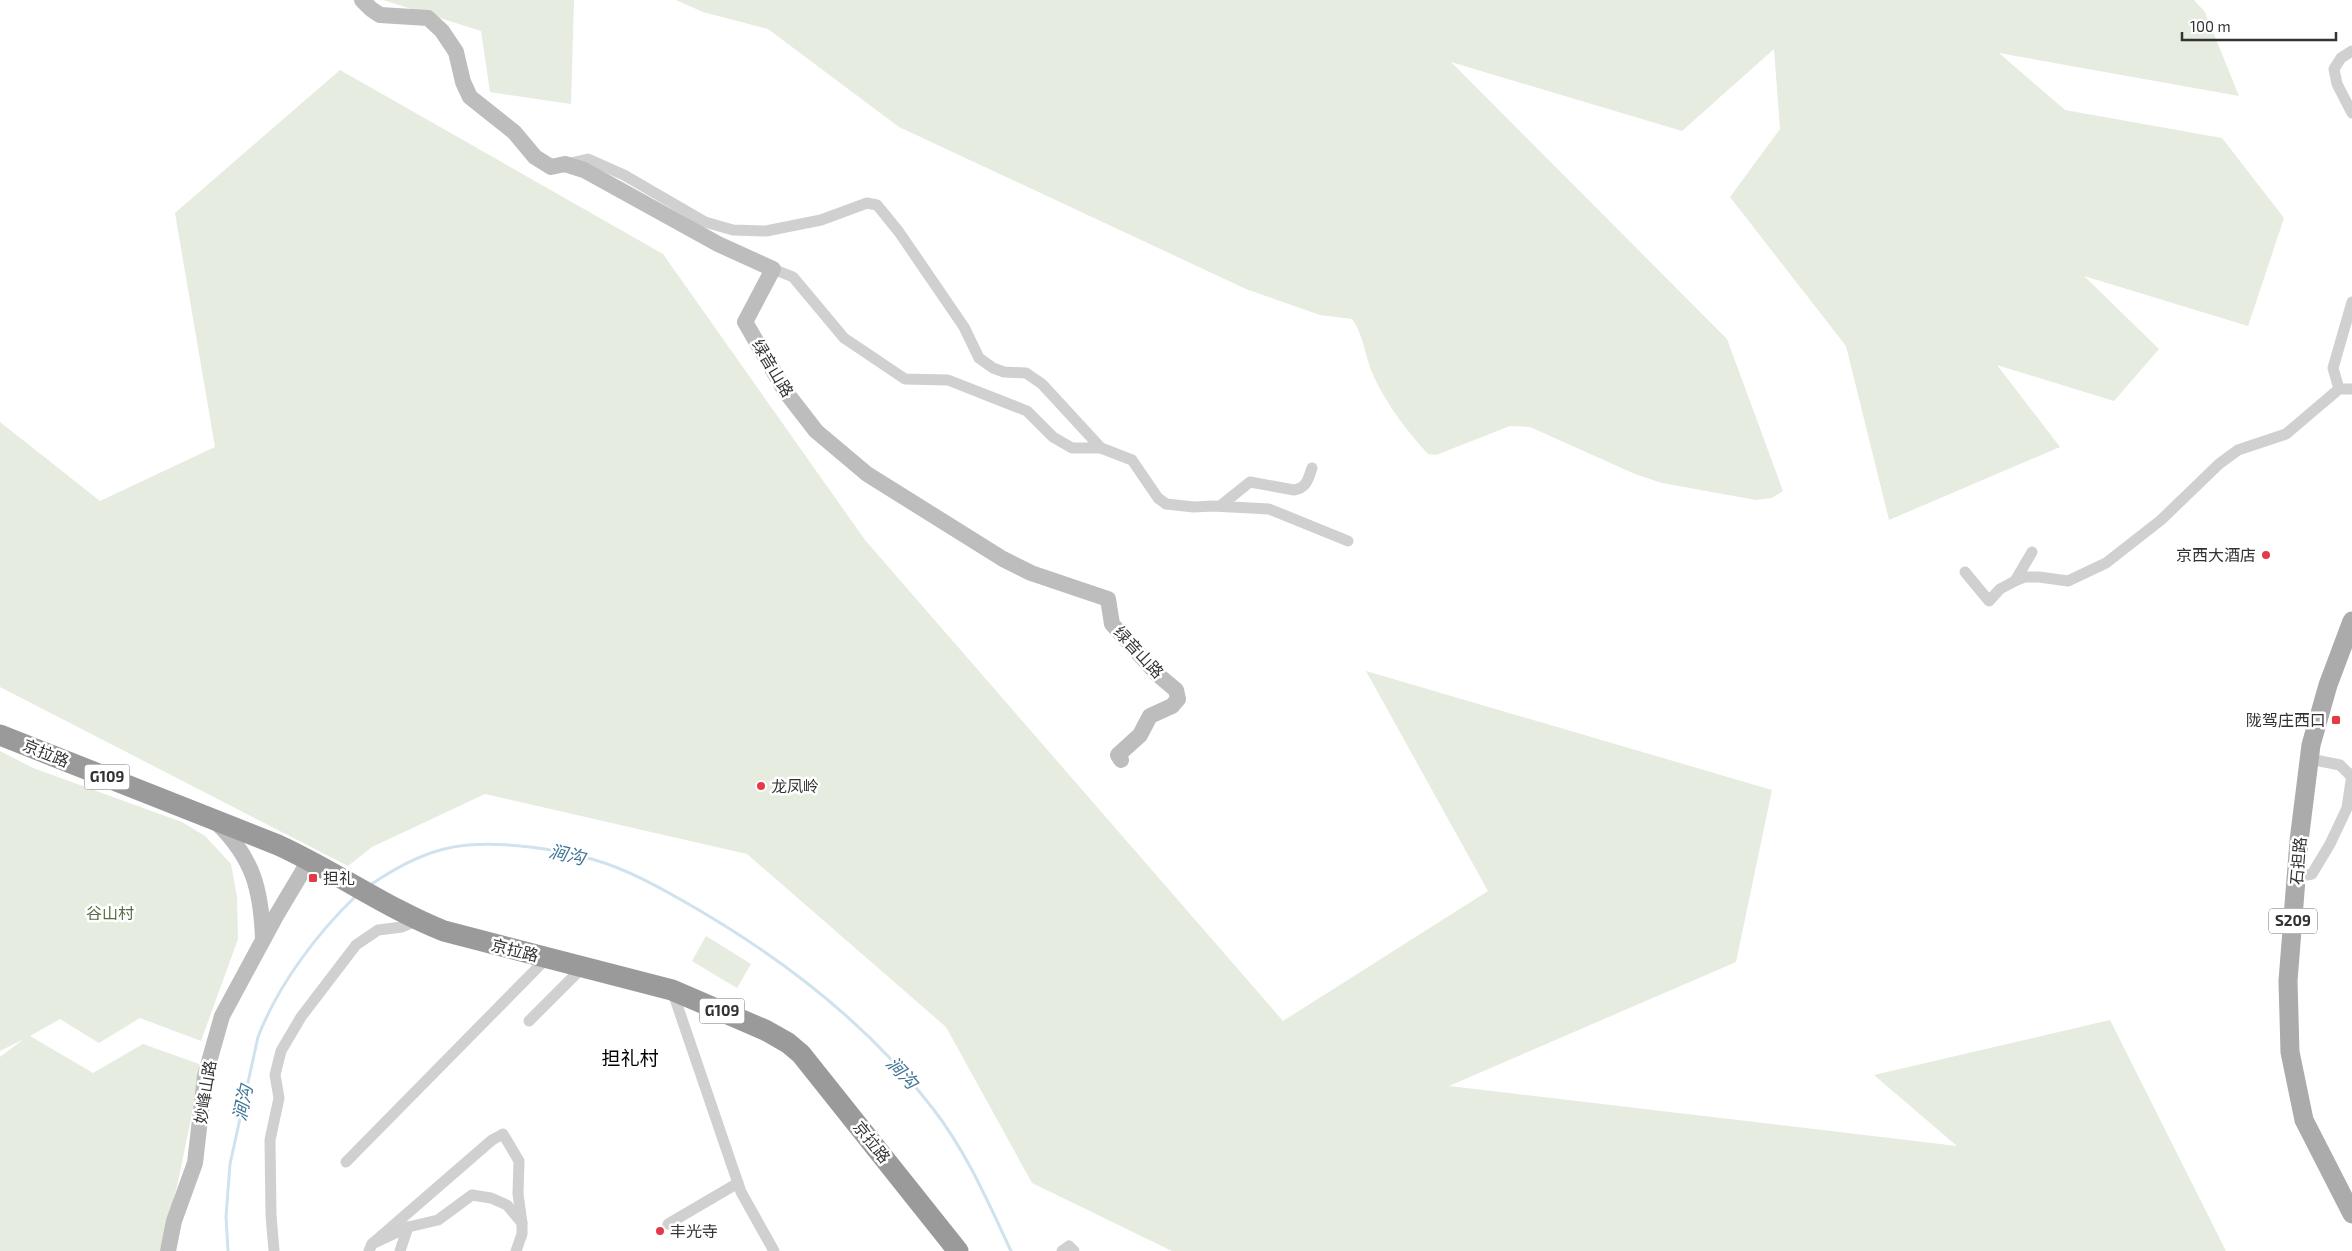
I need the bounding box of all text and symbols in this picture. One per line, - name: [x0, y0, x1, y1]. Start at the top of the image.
- scale bar: [2182, 10, 2336, 42]
- text: 100 m: [2190, 17, 2231, 35]
- street label: 绿音山路: [749, 335, 798, 400]
- place label: 京西大酒店: [2176, 545, 2256, 564]
- marker: 京西大酒店: [2260, 549, 2272, 561]
- street label: 绿音山路: [1111, 622, 1168, 682]
- place label: 陇驾庄西口: [2246, 710, 2326, 729]
- marker: 陇驾庄西口: [2330, 714, 2342, 726]
- street label: 京拉路: [20, 735, 72, 770]
- road number: G109: [84, 764, 130, 790]
- place label: 龙凤岭: [771, 776, 819, 795]
- marker: 龙凤岭: [755, 780, 767, 792]
- street label: 石担路: [2286, 836, 2309, 886]
- water label: 涧沟: [547, 839, 589, 869]
- place label: 担礼: [323, 868, 355, 887]
- marker: 担礼: [307, 872, 319, 884]
- park label: 谷山村: [86, 903, 134, 922]
- road number: S209: [2269, 908, 2317, 934]
- street label: 京拉路: [490, 934, 541, 965]
- road number: G109: [700, 998, 744, 1024]
- district label: 担礼村: [601, 1046, 659, 1069]
- water label: 涧沟: [882, 1052, 924, 1094]
- street label: 妙峰山路: [190, 1059, 219, 1125]
- water label: 涧沟: [228, 1081, 257, 1123]
- street label: 京拉路: [850, 1117, 895, 1166]
- place label: 丰光寺: [670, 1221, 718, 1240]
- marker: 丰光寺: [654, 1225, 666, 1237]

